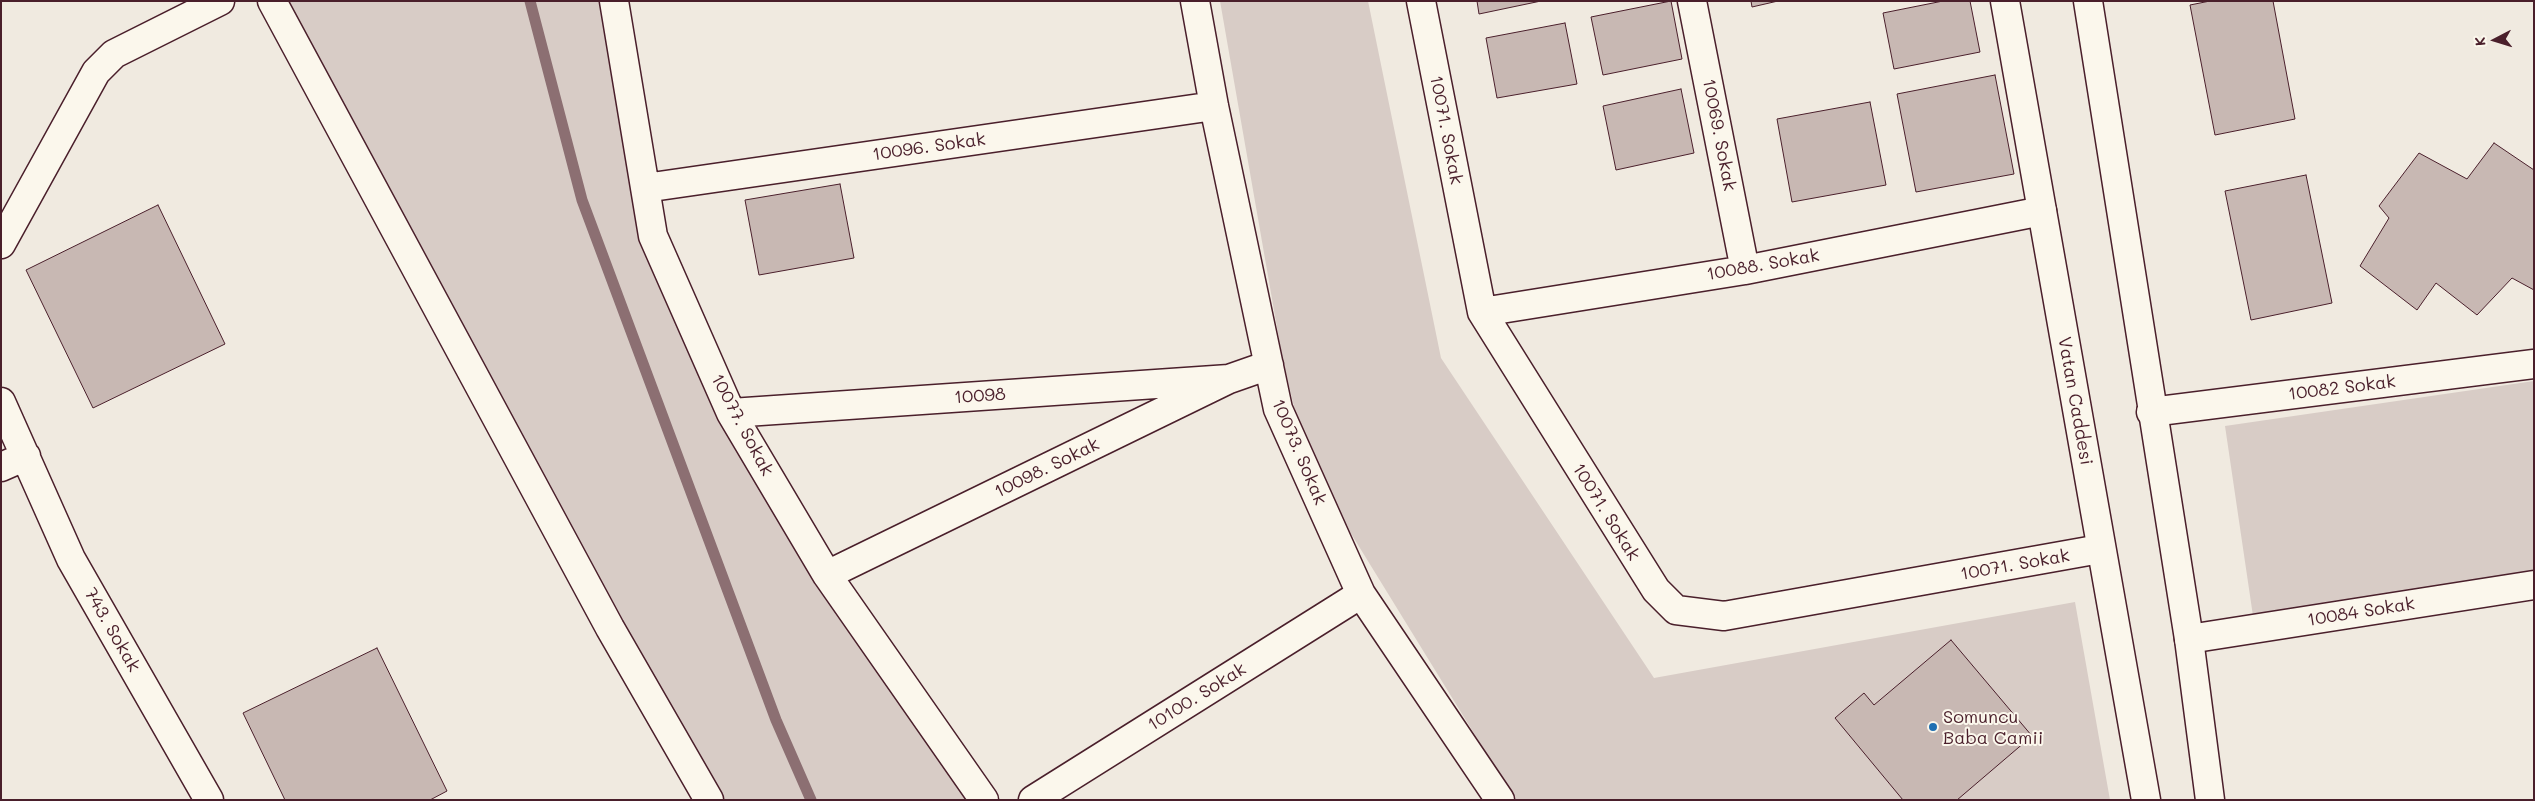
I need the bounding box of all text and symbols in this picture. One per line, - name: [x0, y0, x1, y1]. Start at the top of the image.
- north arrow: [2470, 15, 2520, 65]
- text: K: [2470, 36, 2489, 47]
- street label: 10071. Sokak: [1425, 74, 1467, 186]
- street label: 10069. Sokak: [1698, 77, 1740, 193]
- street label: 10096. Sokak: [871, 128, 987, 166]
- street label: 10088. Sokak: [1705, 244, 1821, 286]
- street label: Vatan Caddesi: [2053, 335, 2097, 467]
- street label: 10077. Sokak: [706, 370, 778, 480]
- street label: 10082 Sokak: [2287, 371, 2397, 405]
- street label: 10098: [953, 383, 1007, 409]
- street label: 10073. Sokak: [1267, 396, 1331, 508]
- street label: 10098. Sokak: [991, 433, 1103, 503]
- street label: 10071. Sokak: [1568, 459, 1644, 565]
- street label: 10071. Sokak: [1959, 545, 2071, 585]
- street label: 743. Sokak: [79, 584, 145, 676]
- street label: 10084 Sokak: [2306, 593, 2416, 631]
- street label: 10100. Sokak: [1144, 658, 1250, 736]
- place label: Somuncu Baba Camii: [1943, 706, 2043, 749]
- marker: Somuncu Baba Camii: [1927, 721, 1939, 733]

